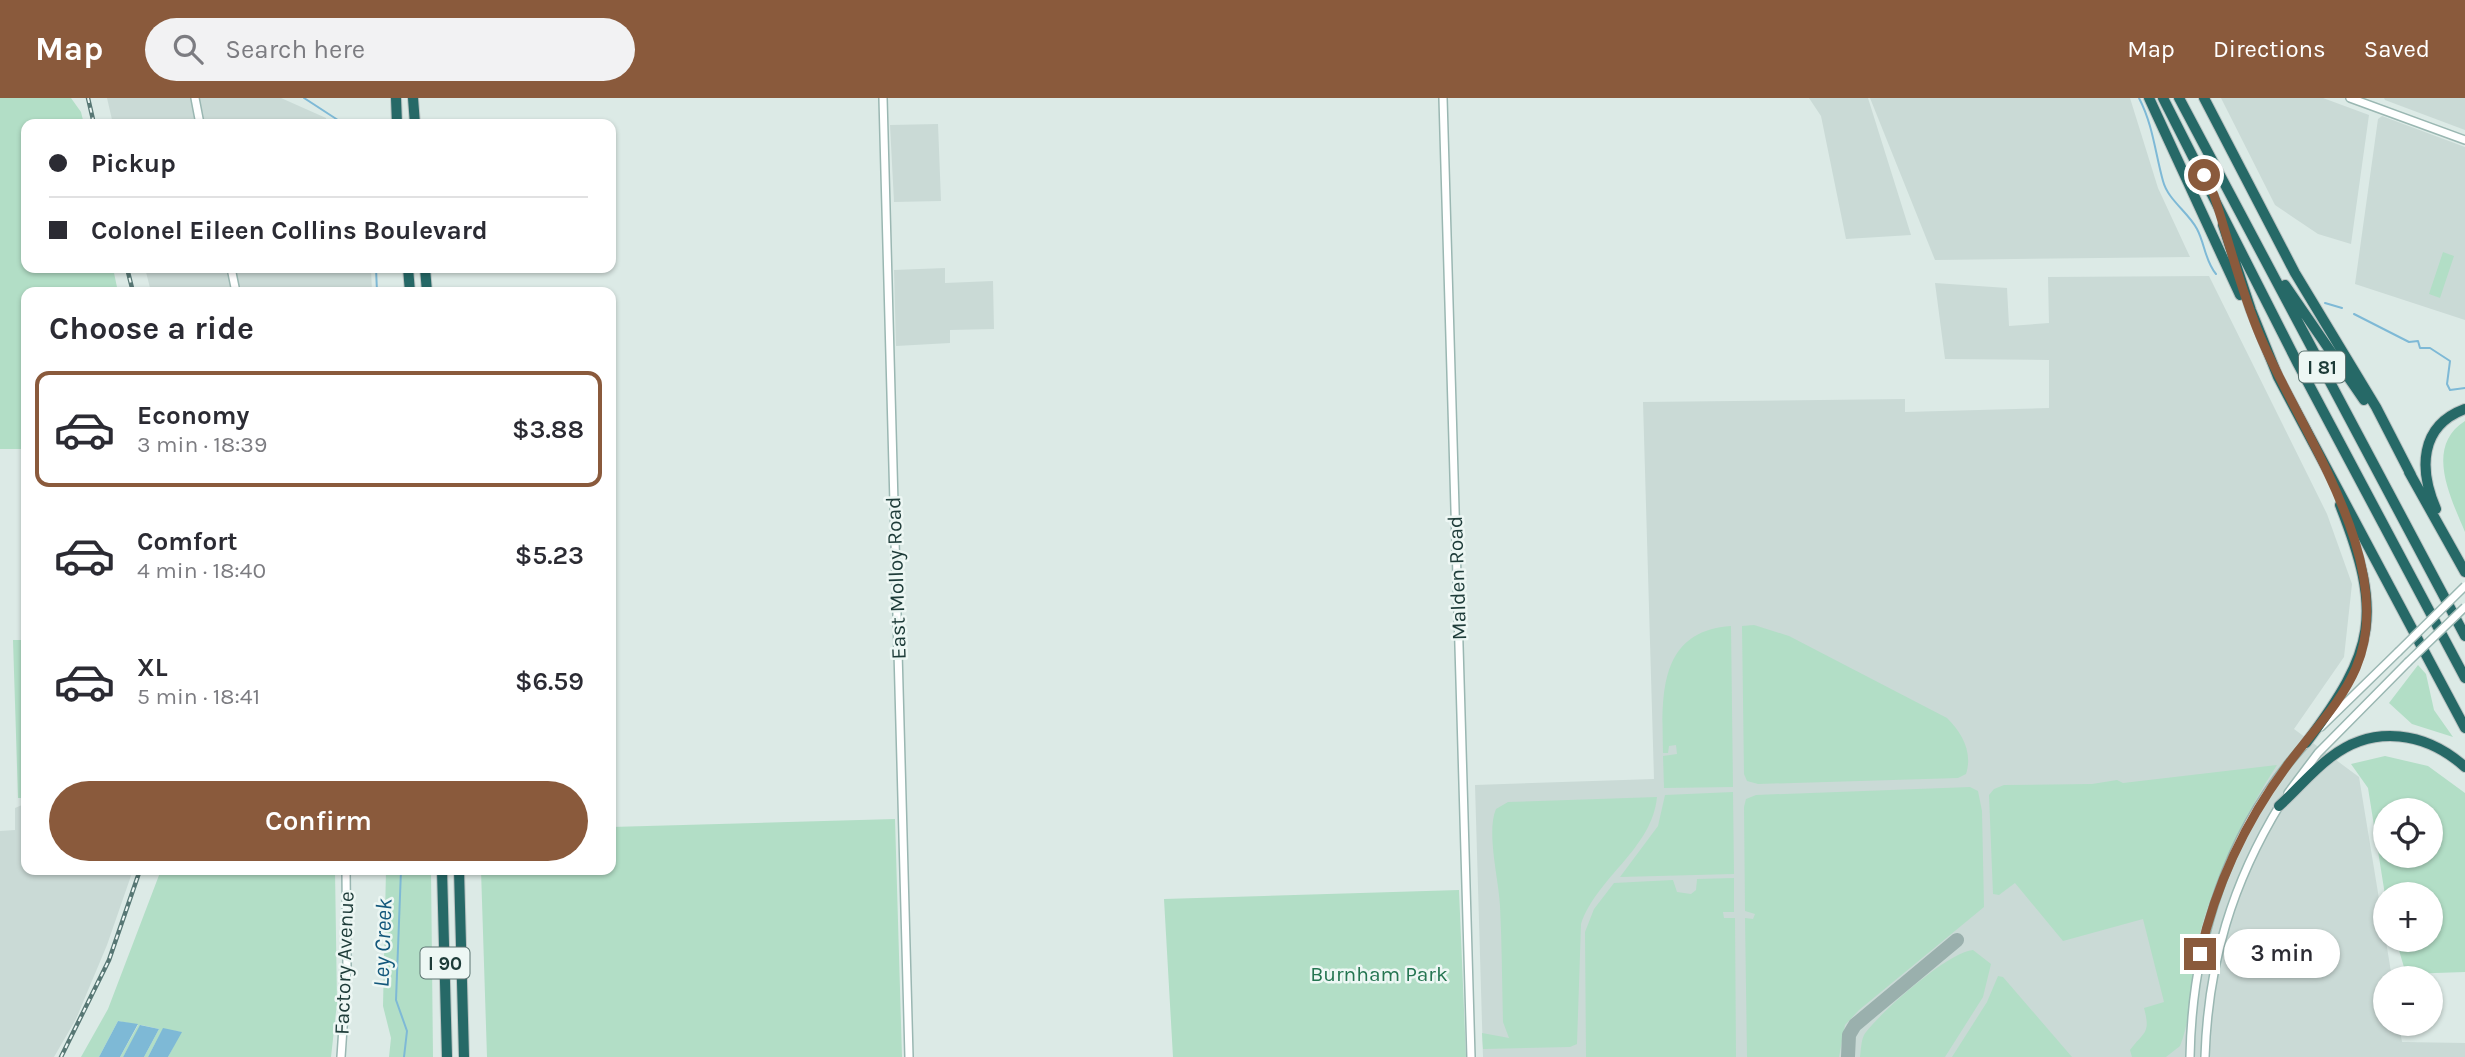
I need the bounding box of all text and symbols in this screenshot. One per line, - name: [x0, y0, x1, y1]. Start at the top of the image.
- search box: [145, 18, 635, 81]
- text: Map: [35, 30, 103, 68]
- icon: search: [169, 30, 207, 68]
- text: Search here: [225, 34, 365, 65]
- text: Map: [2127, 35, 2175, 63]
- text: Directions: [2213, 35, 2326, 63]
- text: Saved: [2364, 35, 2430, 63]
- text: Pickup: [91, 148, 176, 179]
- route start: [2188, 159, 2220, 191]
- text: Colonel Eileen Collins Boulevard: [91, 215, 488, 246]
- text: Choose a ride: [49, 310, 254, 347]
- road number: I 81: [2299, 352, 2345, 382]
- icon: car: [53, 398, 116, 461]
- text: Economy: [137, 400, 249, 431]
- text: $3.88: [512, 414, 584, 445]
- text: 3 min · 18:39: [137, 431, 267, 458]
- street label: East Molloy Road: [881, 496, 911, 660]
- street label: Malden Road: [1443, 515, 1471, 641]
- icon: car: [53, 524, 116, 587]
- text: Comfort: [137, 526, 238, 557]
- text: $5.23: [515, 540, 584, 571]
- text: 4 min · 18:40: [137, 557, 266, 584]
- icon: car: [53, 650, 116, 713]
- text: XL: [137, 652, 168, 683]
- text: $6.59: [515, 666, 584, 697]
- text: 5 min · 18:41: [137, 683, 260, 710]
- button: Confirm: [49, 781, 588, 861]
- map controls: [2373, 798, 2443, 1036]
- button: locate: [2373, 798, 2443, 868]
- button: +: [2373, 882, 2443, 952]
- street label: Factory Avenue: [329, 891, 359, 1035]
- water label: Ley Creek: [367, 898, 398, 988]
- callout: 3 min: [2224, 930, 2340, 978]
- route end: [2184, 938, 2216, 970]
- text: 3 min: [2250, 940, 2314, 967]
- road number: I 90: [420, 948, 470, 978]
- park label: Burnham Park: [1310, 962, 1448, 986]
- button: −: [2373, 966, 2443, 1036]

